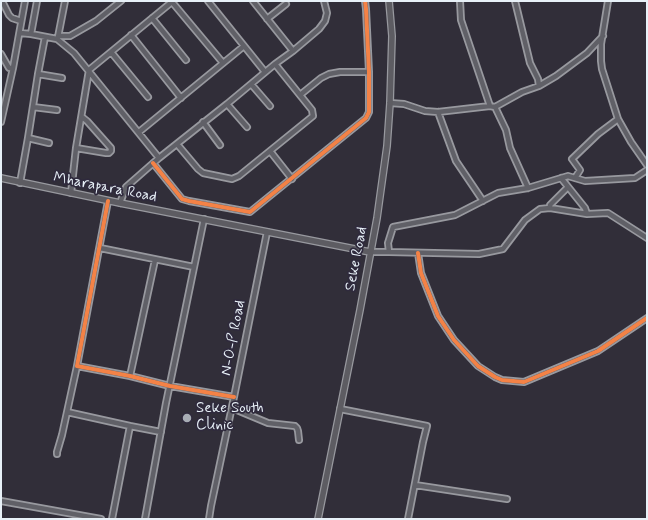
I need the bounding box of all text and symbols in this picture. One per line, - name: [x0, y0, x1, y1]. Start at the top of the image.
- street label: Mharapara Road: [52, 169, 158, 207]
- street label: Seke Road: [342, 225, 372, 293]
- street label: N-O-P Road: [218, 299, 250, 377]
- place label: Seke South Clinic: [196, 400, 264, 435]
- marker: Seke South Clinic: [181, 412, 193, 424]

